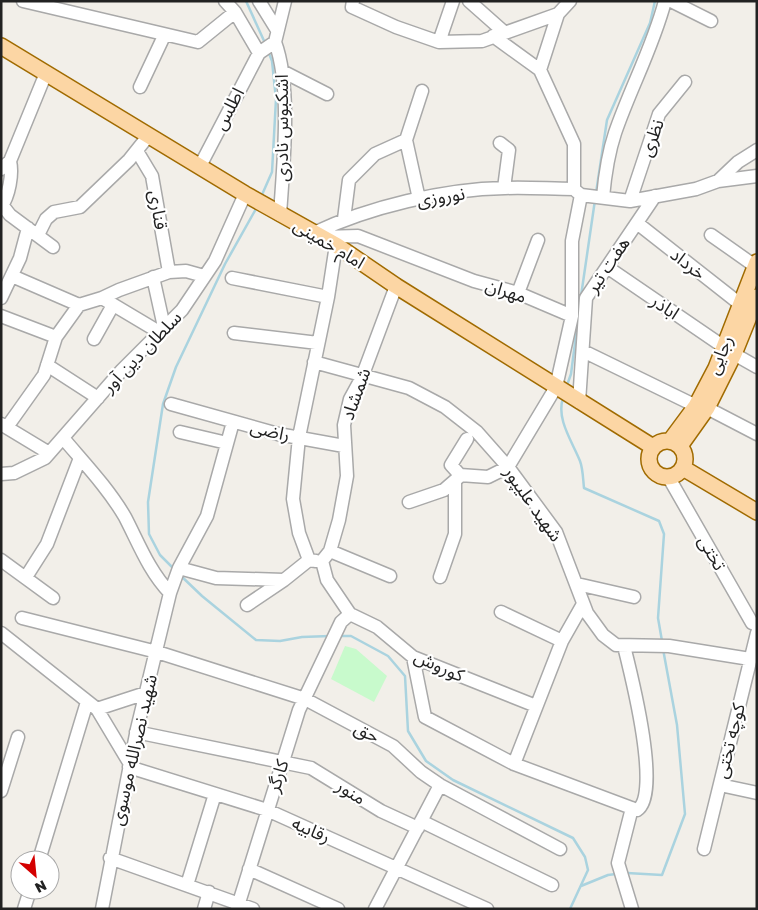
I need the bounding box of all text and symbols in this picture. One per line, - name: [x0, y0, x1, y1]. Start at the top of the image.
- street label: اشکبوس نادری: [270, 74, 293, 182]
- street label: اطلس: [208, 84, 249, 134]
- street label: نظری: [634, 116, 669, 160]
- street label: نوروزی: [415, 181, 467, 212]
- street label: قناری: [144, 188, 173, 231]
- street label: امام خمینی: [288, 213, 369, 276]
- street label: هفت تیر: [580, 232, 635, 298]
- street label: خرداد: [666, 243, 711, 285]
- street label: مهران: [483, 273, 530, 308]
- street label: اباذر: [646, 288, 684, 324]
- street label: سلطان دین آور: [96, 306, 186, 398]
- street label: رجایی: [701, 332, 738, 378]
- street label: شمشاد: [336, 365, 375, 423]
- street label: راضی: [248, 415, 292, 446]
- street label: شهید علیپور: [498, 461, 568, 546]
- street label: تختی: [693, 531, 732, 574]
- street label: کوروش: [411, 644, 468, 687]
- street label: شهید نصرالله موسوی: [105, 672, 162, 828]
- street label: کوچه تختی: [709, 700, 750, 781]
- street label: حق: [351, 715, 384, 748]
- street label: کارگر: [261, 756, 294, 796]
- street label: منور: [331, 773, 370, 809]
- street label: رقابیه: [288, 811, 334, 848]
- north arrow: [10, 850, 60, 900]
- text: N: [33, 877, 50, 897]

